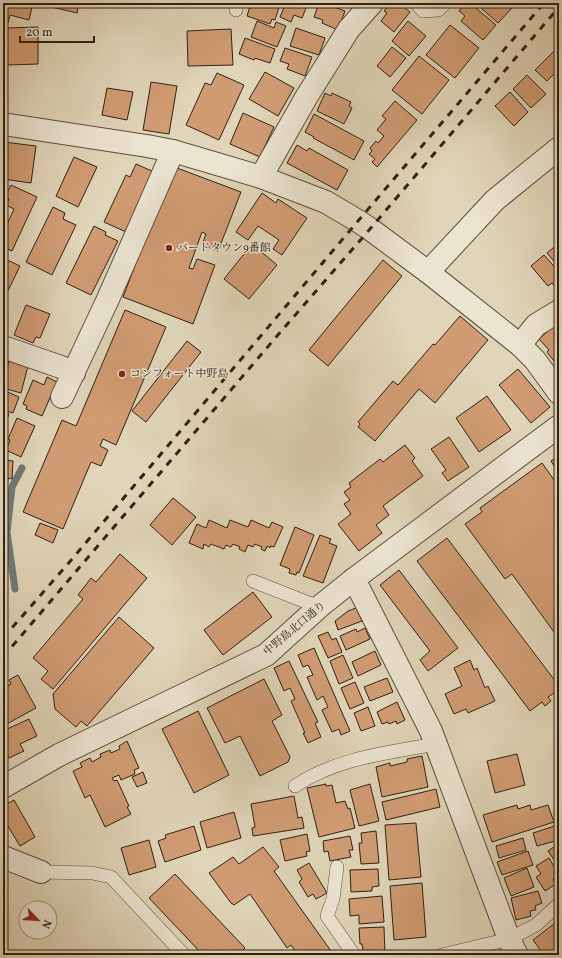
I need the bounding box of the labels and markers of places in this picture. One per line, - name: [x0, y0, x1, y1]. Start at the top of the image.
- place label: バードタウン9番館: [177, 241, 271, 256]
- marker: バードタウン9番館: [164, 243, 174, 253]
- place label: コンフォート中野島: [130, 367, 228, 382]
- marker: コンフォート中野島: [117, 369, 127, 379]

